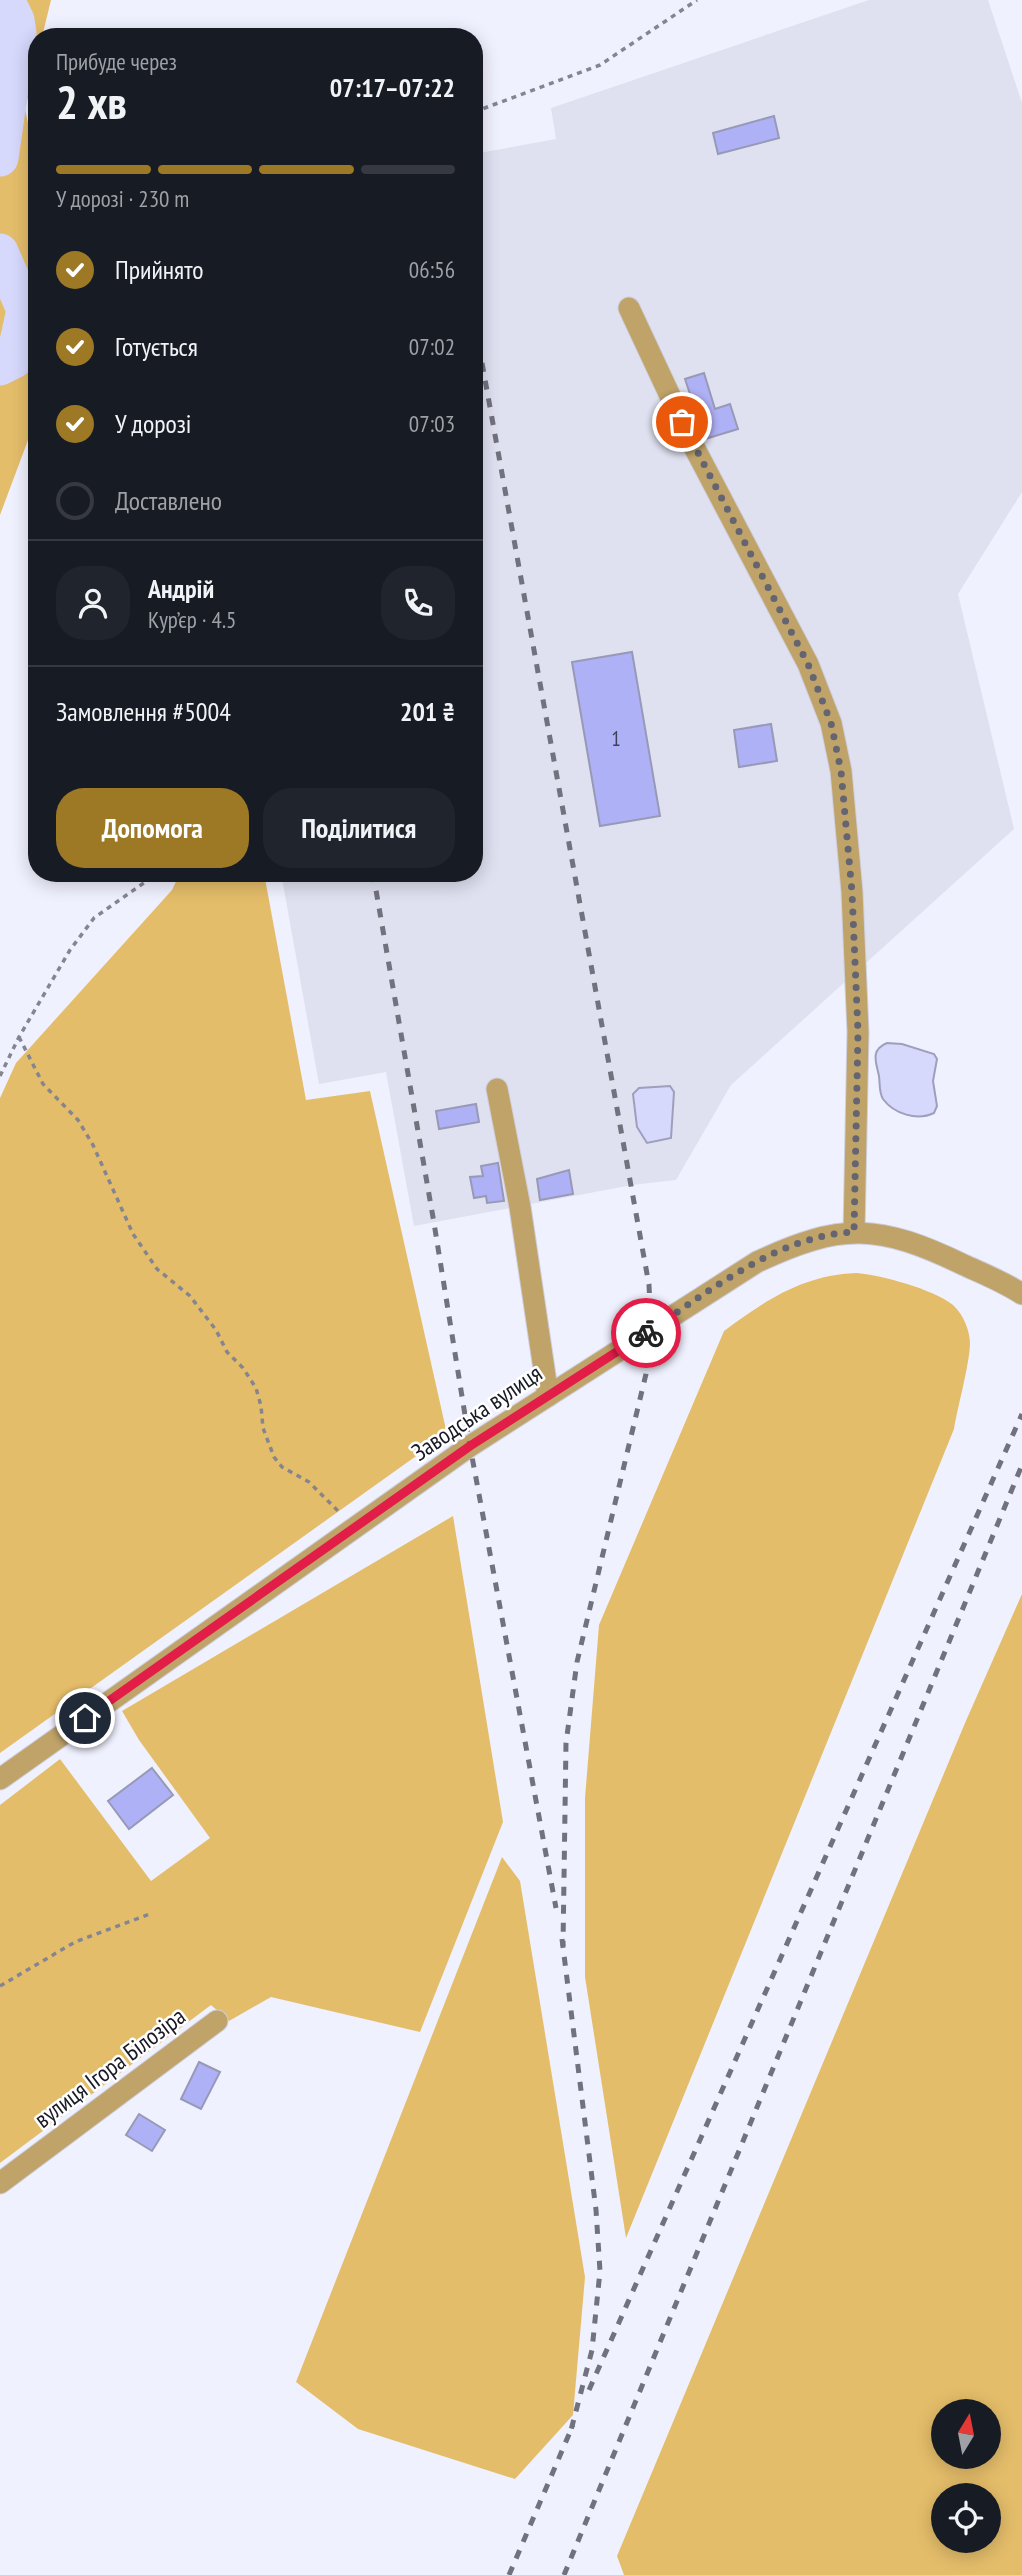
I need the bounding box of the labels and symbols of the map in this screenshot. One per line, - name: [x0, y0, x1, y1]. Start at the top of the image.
- pin: [652, 392, 712, 452]
- house number: 1: [611, 725, 621, 752]
- courier: [611, 1298, 681, 1368]
- street label: Заводська вулиця: [406, 1358, 548, 1468]
- pin: [55, 1688, 115, 1748]
- street label: вулиця Ігора Білозіра: [28, 2001, 191, 2135]
- north arrow: [931, 2399, 1001, 2469]

